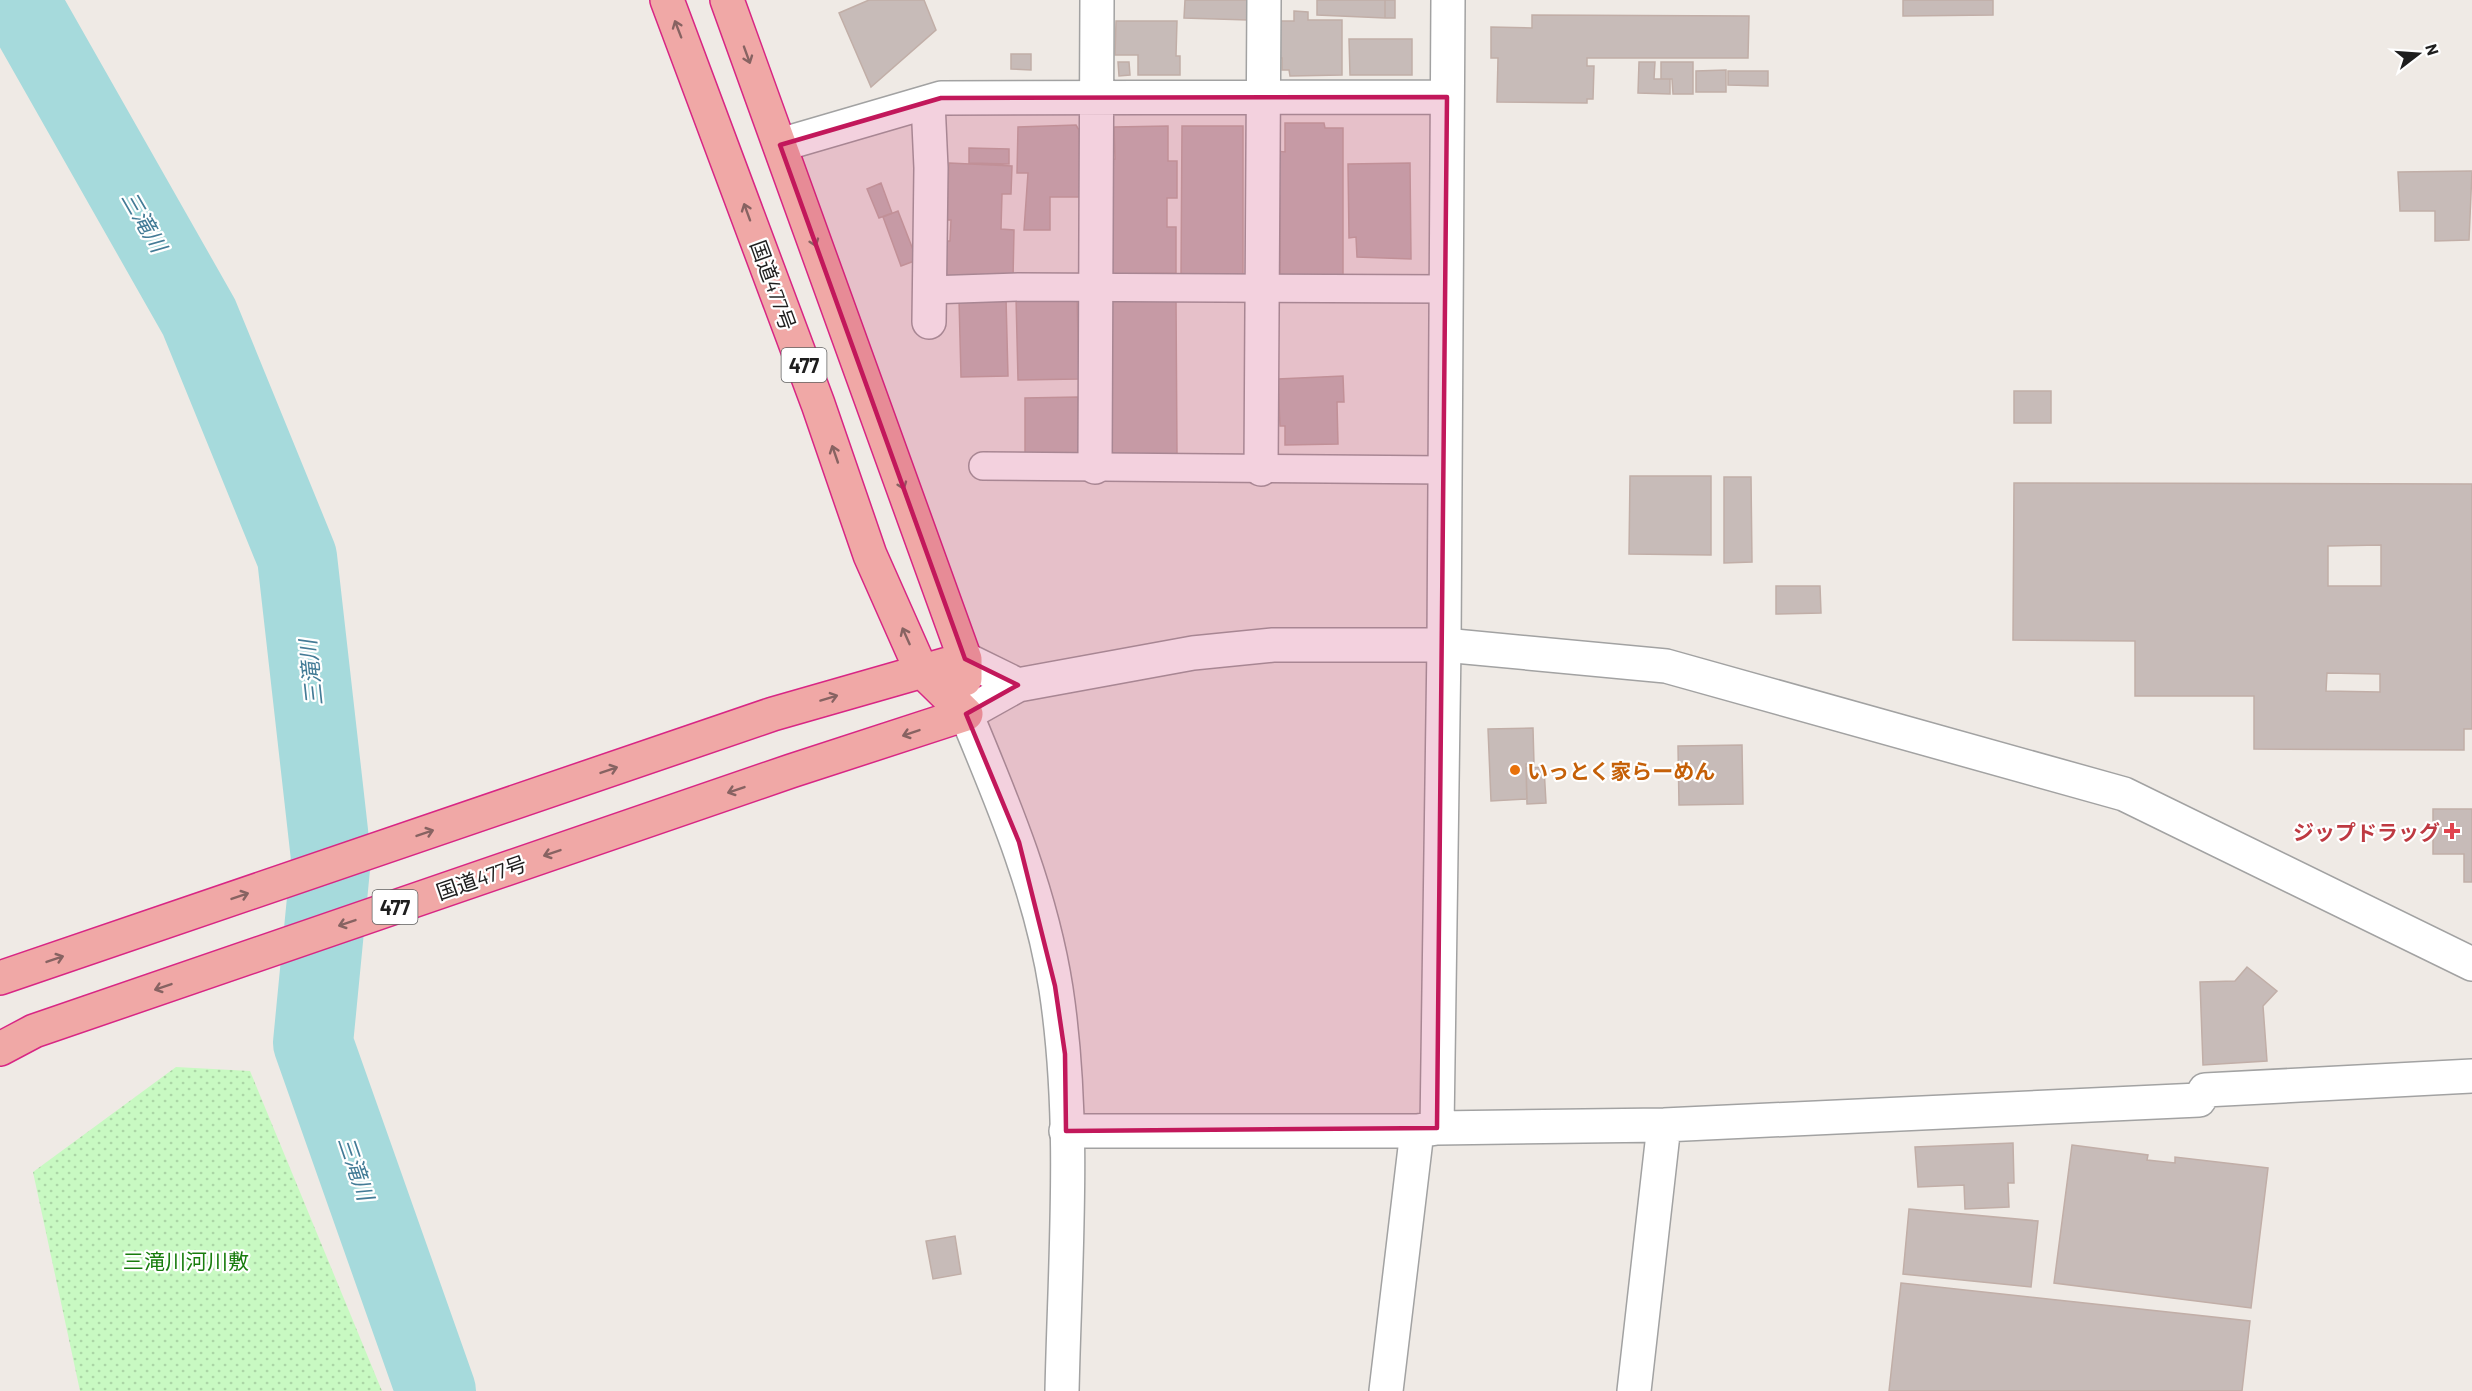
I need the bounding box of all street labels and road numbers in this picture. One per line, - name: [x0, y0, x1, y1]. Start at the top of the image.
- street label: 国道477号: [746, 237, 802, 333]
- road number: 477: [782, 348, 826, 382]
- street label: 国道477号: [433, 850, 529, 904]
- road number: 477: [372, 890, 418, 924]

